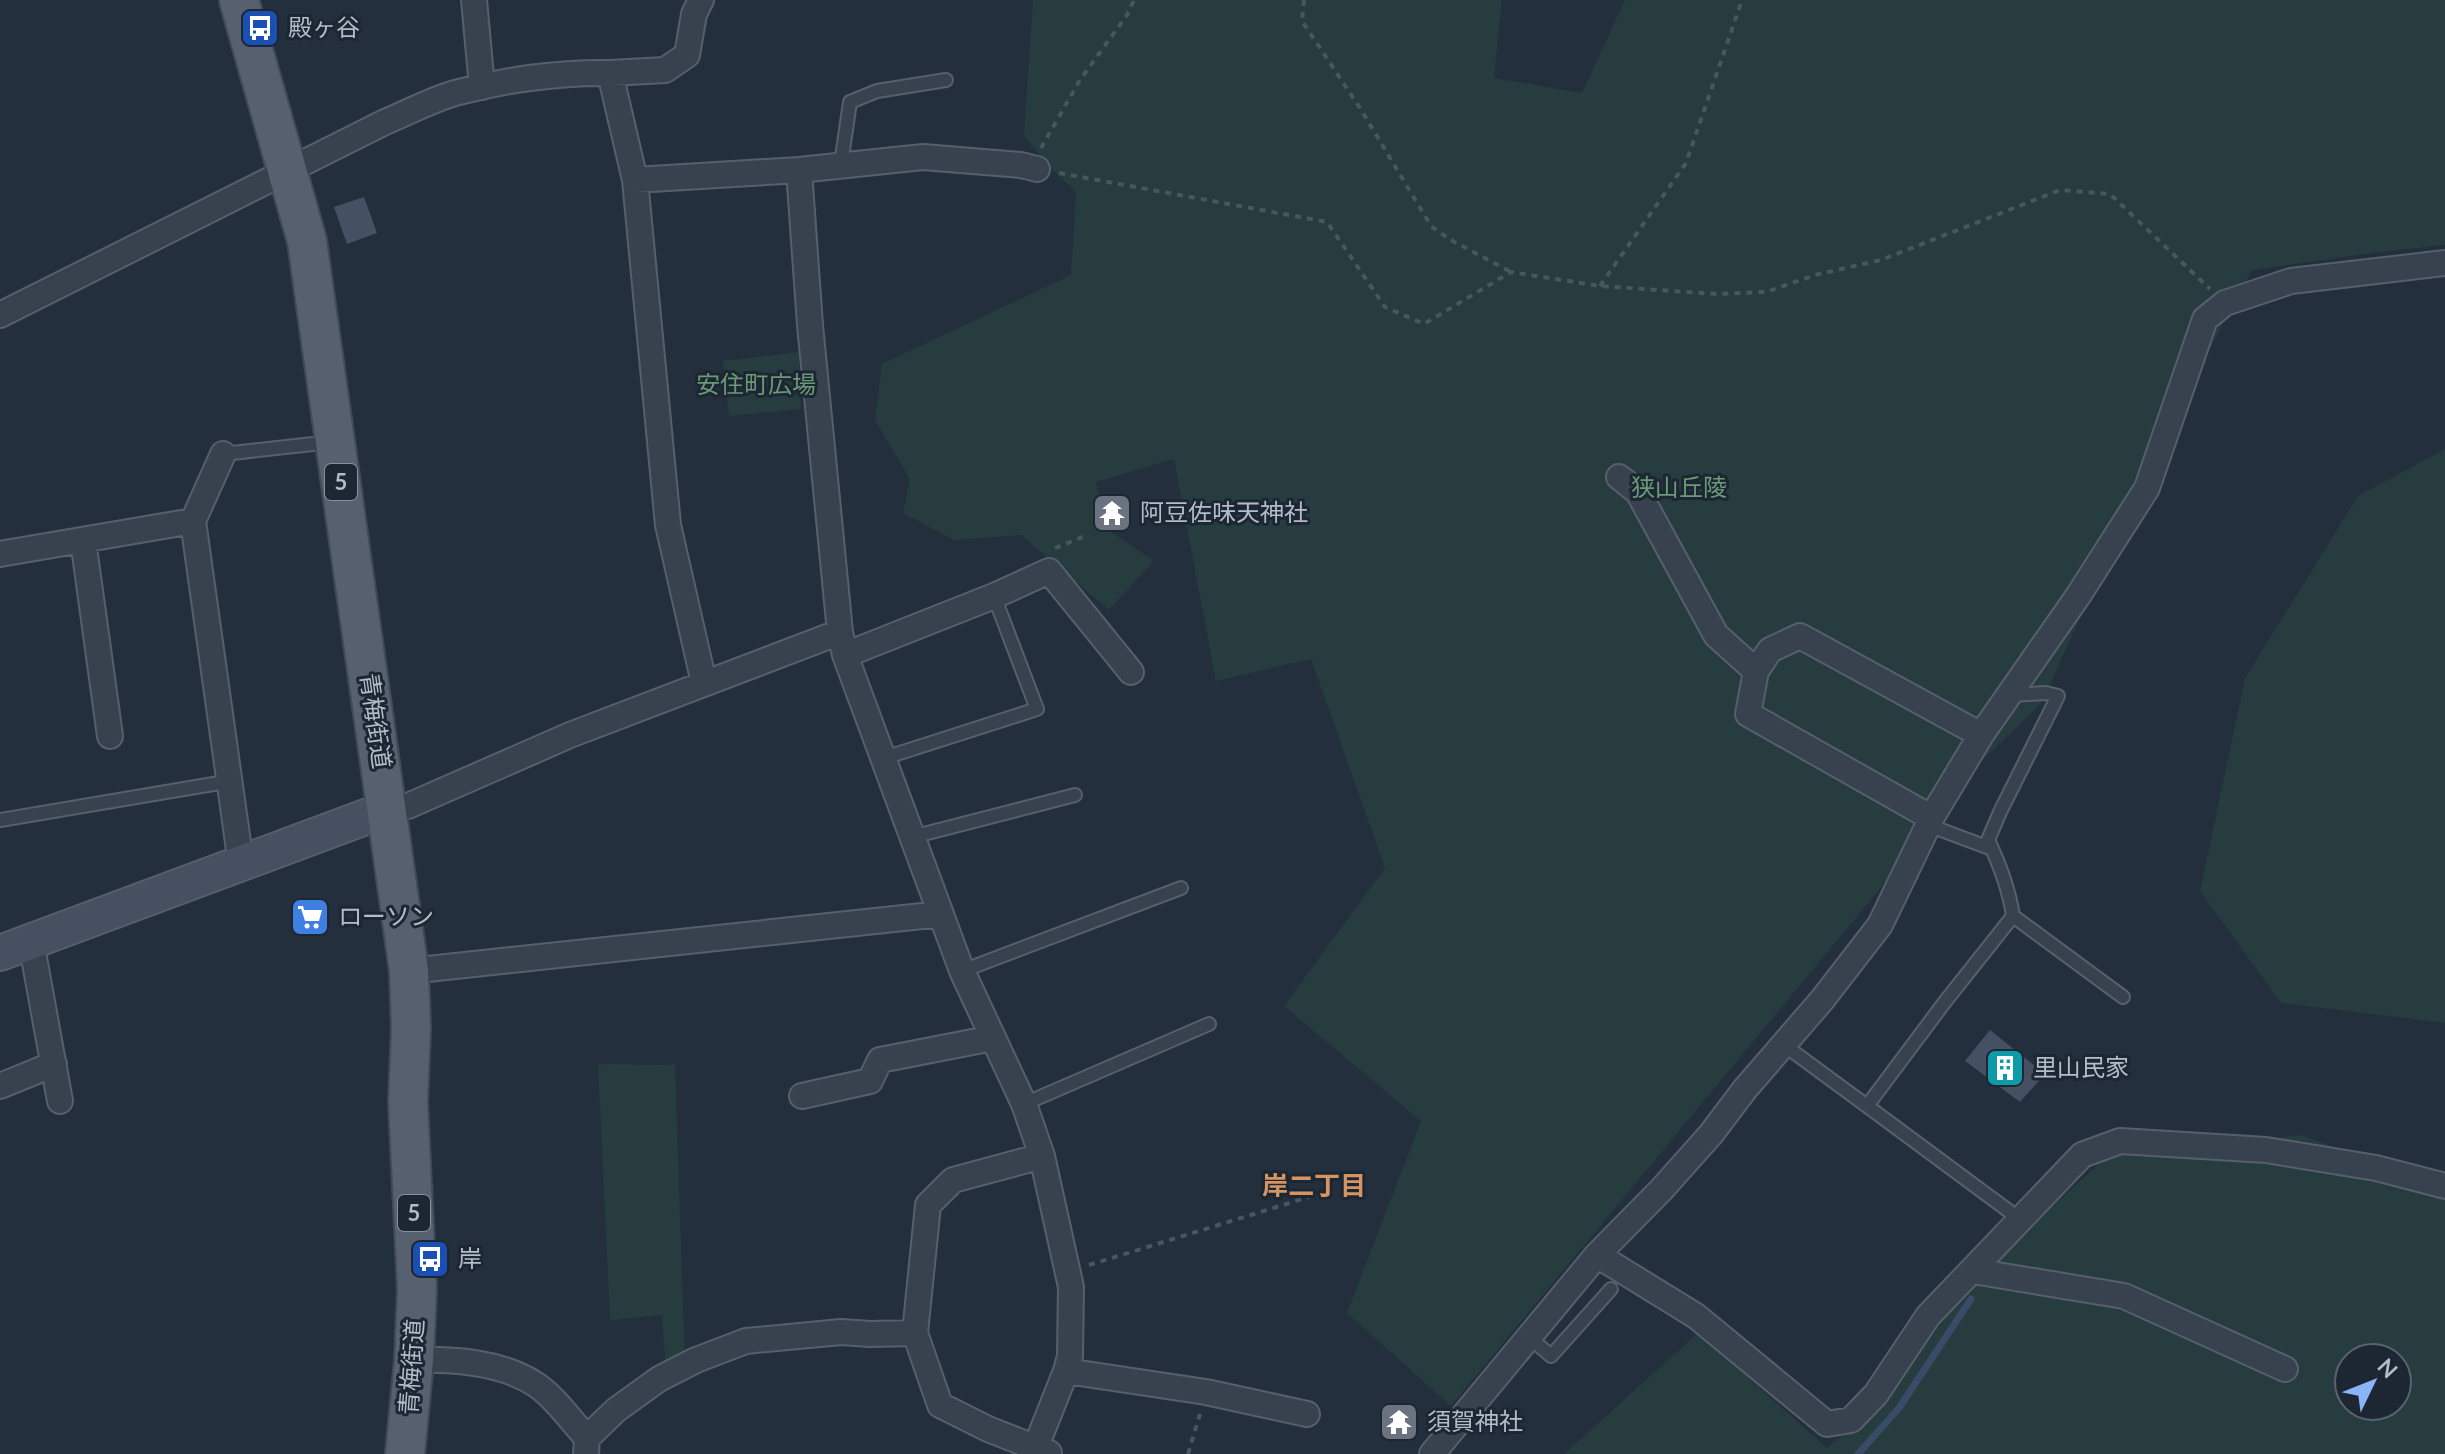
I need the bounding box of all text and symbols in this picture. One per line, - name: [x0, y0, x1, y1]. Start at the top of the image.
- bus stop icon: 殿ヶ谷: [239, 7, 281, 49]
- place label: 殿ヶ谷: [288, 12, 360, 41]
- park label: 安住町広場: [696, 369, 816, 398]
- road number: 5: [325, 464, 357, 500]
- park label: 狭山丘陵: [1631, 472, 1727, 501]
- temple icon: 阿豆佐味天神社: [1091, 492, 1133, 534]
- place label: 阿豆佐味天神社: [1140, 497, 1308, 526]
- street label: 青梅街道: [355, 671, 398, 770]
- supermarket icon: ローソン: [289, 896, 331, 938]
- place label: ローソン: [338, 901, 434, 930]
- building icon: 里山民家: [1984, 1047, 2026, 1089]
- place label: 里山民家: [2033, 1052, 2129, 1081]
- district label: 岸二丁目: [1262, 1169, 1366, 1201]
- road number: 5: [398, 1195, 430, 1231]
- bus stop icon: 岸: [409, 1238, 451, 1280]
- place label: 岸: [458, 1243, 482, 1272]
- street label: 青梅街道: [393, 1318, 428, 1416]
- north arrow: [2333, 1342, 2413, 1422]
- text: N: [2372, 1353, 2404, 1383]
- temple icon: 須賀神社: [1378, 1401, 1420, 1443]
- place label: 須賀神社: [1427, 1406, 1523, 1435]

